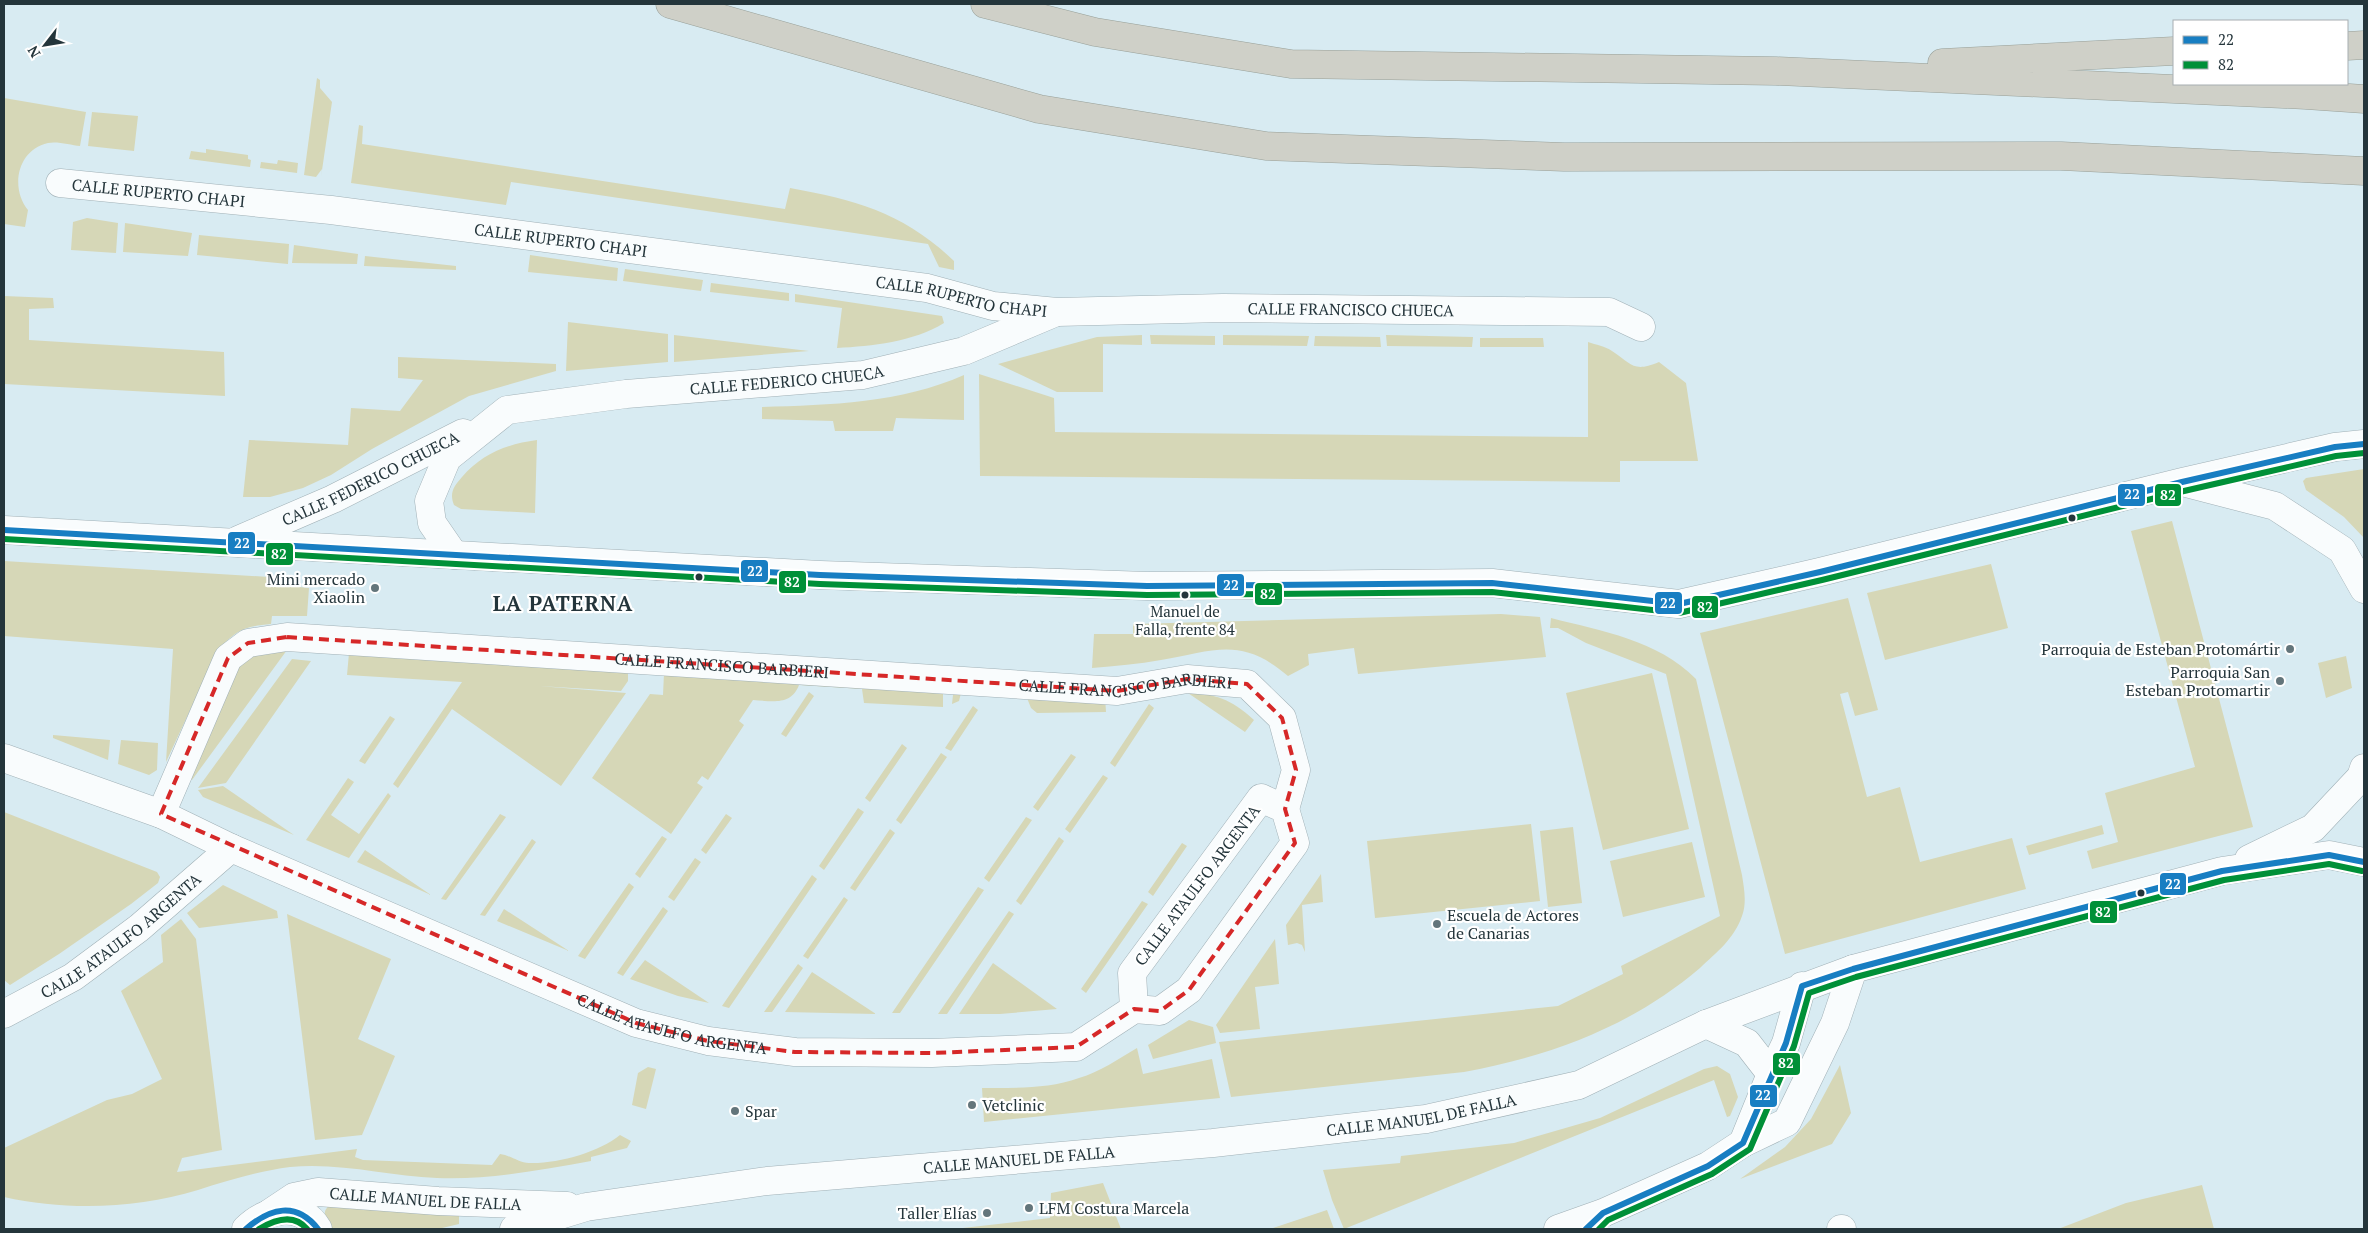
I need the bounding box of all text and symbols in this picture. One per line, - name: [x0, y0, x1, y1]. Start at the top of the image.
- north arrow: [20, 20, 70, 70]
- legend: [2173, 20, 2348, 85]
- text: 22: [2218, 29, 2234, 49]
- text: N: [22, 42, 44, 61]
- text: 82: [2218, 54, 2234, 74]
- street label: CALLE RUPERTO CHAPI: [71, 173, 246, 212]
- street label: CALLE RUPERTO CHAPI: [473, 218, 649, 262]
- street label: CALLE RUPERTO CHAPI: [874, 270, 1048, 322]
- street label: CALLE FRANCISCO CHUECA: [1248, 297, 1454, 321]
- street label: CALLE FEDERICO CHUECA: [689, 359, 886, 400]
- street label: CALLE FEDERICO CHUECA: [278, 426, 463, 531]
- line badge: 22: [2117, 483, 2146, 507]
- line badge: 82: [2154, 483, 2182, 507]
- text: 22: [2124, 484, 2140, 503]
- text: 82: [2160, 485, 2176, 504]
- unlabelled marker: [2067, 513, 2077, 523]
- line badge: 22: [227, 531, 256, 555]
- text: 22: [234, 533, 250, 552]
- line badge: 82: [265, 542, 294, 566]
- text: 82: [271, 544, 287, 563]
- line badge: 22: [740, 559, 769, 583]
- text: 22: [747, 561, 763, 580]
- place label: Mini mercado Xiaolin: [267, 568, 365, 608]
- line badge: 82: [778, 570, 807, 594]
- unlabelled marker: [694, 572, 704, 582]
- text: 82: [784, 572, 800, 591]
- line badge: 22: [1216, 573, 1245, 597]
- text: 22: [1223, 575, 1239, 594]
- marker: Mini mercado Xiaolin: [369, 582, 381, 594]
- line badge: 82: [1254, 582, 1283, 606]
- text: 82: [1260, 584, 1276, 603]
- district label: LA PATERNA: [493, 589, 633, 617]
- marker: Manuel de Falla, frente 84: [1180, 590, 1190, 600]
- line badge: 22: [1654, 591, 1683, 615]
- text: 22: [1660, 593, 1676, 612]
- line badge: 82: [1691, 595, 1719, 619]
- text: 82: [1697, 597, 1713, 616]
- place label: Manuel de Falla, frente 84: [1135, 601, 1235, 639]
- place label: Parroquia de Esteban Protomártir: [2041, 638, 2281, 660]
- marker: Parroquia de Esteban Protomártir: [2284, 643, 2296, 655]
- street label: CALLE FRANCISCO BARBIERI: [614, 647, 830, 683]
- place label: Parroquia San Esteban Protomartir: [2126, 661, 2271, 701]
- street label: CALLE FRANCISCO BARBIERI: [1018, 667, 1233, 702]
- marker: Parroquia San Esteban Protomartir: [2274, 675, 2286, 687]
- street label: CALLE ATAULFO ARGENTA: [1129, 800, 1265, 970]
- street label: CALLE ATAULFO ARGENTA: [36, 868, 206, 1003]
- line badge: 22: [2159, 872, 2187, 896]
- text: 22: [2165, 874, 2181, 893]
- unlabelled marker: [2136, 888, 2146, 898]
- line badge: 82: [2089, 900, 2118, 924]
- text: 82: [2095, 902, 2111, 921]
- place label: Escuela de Actores de Canarias: [1447, 904, 1579, 944]
- marker: Escuela de Actores de Canarias: [1431, 918, 1443, 930]
- street label: CALLE ATAULFO ARGENTA: [574, 988, 768, 1059]
- line badge: 82: [1772, 1052, 1801, 1076]
- text: 82: [1778, 1053, 1794, 1072]
- line badge: 22: [1749, 1084, 1778, 1108]
- text: 22: [1755, 1085, 1771, 1104]
- street label: CALLE MANUEL DE FALLA: [1325, 1088, 1518, 1141]
- place label: Vetclinic: [982, 1094, 1044, 1116]
- marker: Vetclinic: [966, 1099, 978, 1111]
- place label: Spar: [745, 1100, 778, 1122]
- marker: Spar: [729, 1105, 741, 1117]
- street label: CALLE MANUEL DE FALLA: [922, 1140, 1116, 1179]
- street label: CALLE MANUEL DE FALLA: [329, 1182, 522, 1215]
- place label: LFM Costura Marcela: [1039, 1197, 1189, 1219]
- place label: Taller Elías: [898, 1202, 977, 1224]
- marker: LFM Costura Marcela: [1023, 1202, 1035, 1214]
- marker: Taller Elías: [981, 1207, 993, 1219]

